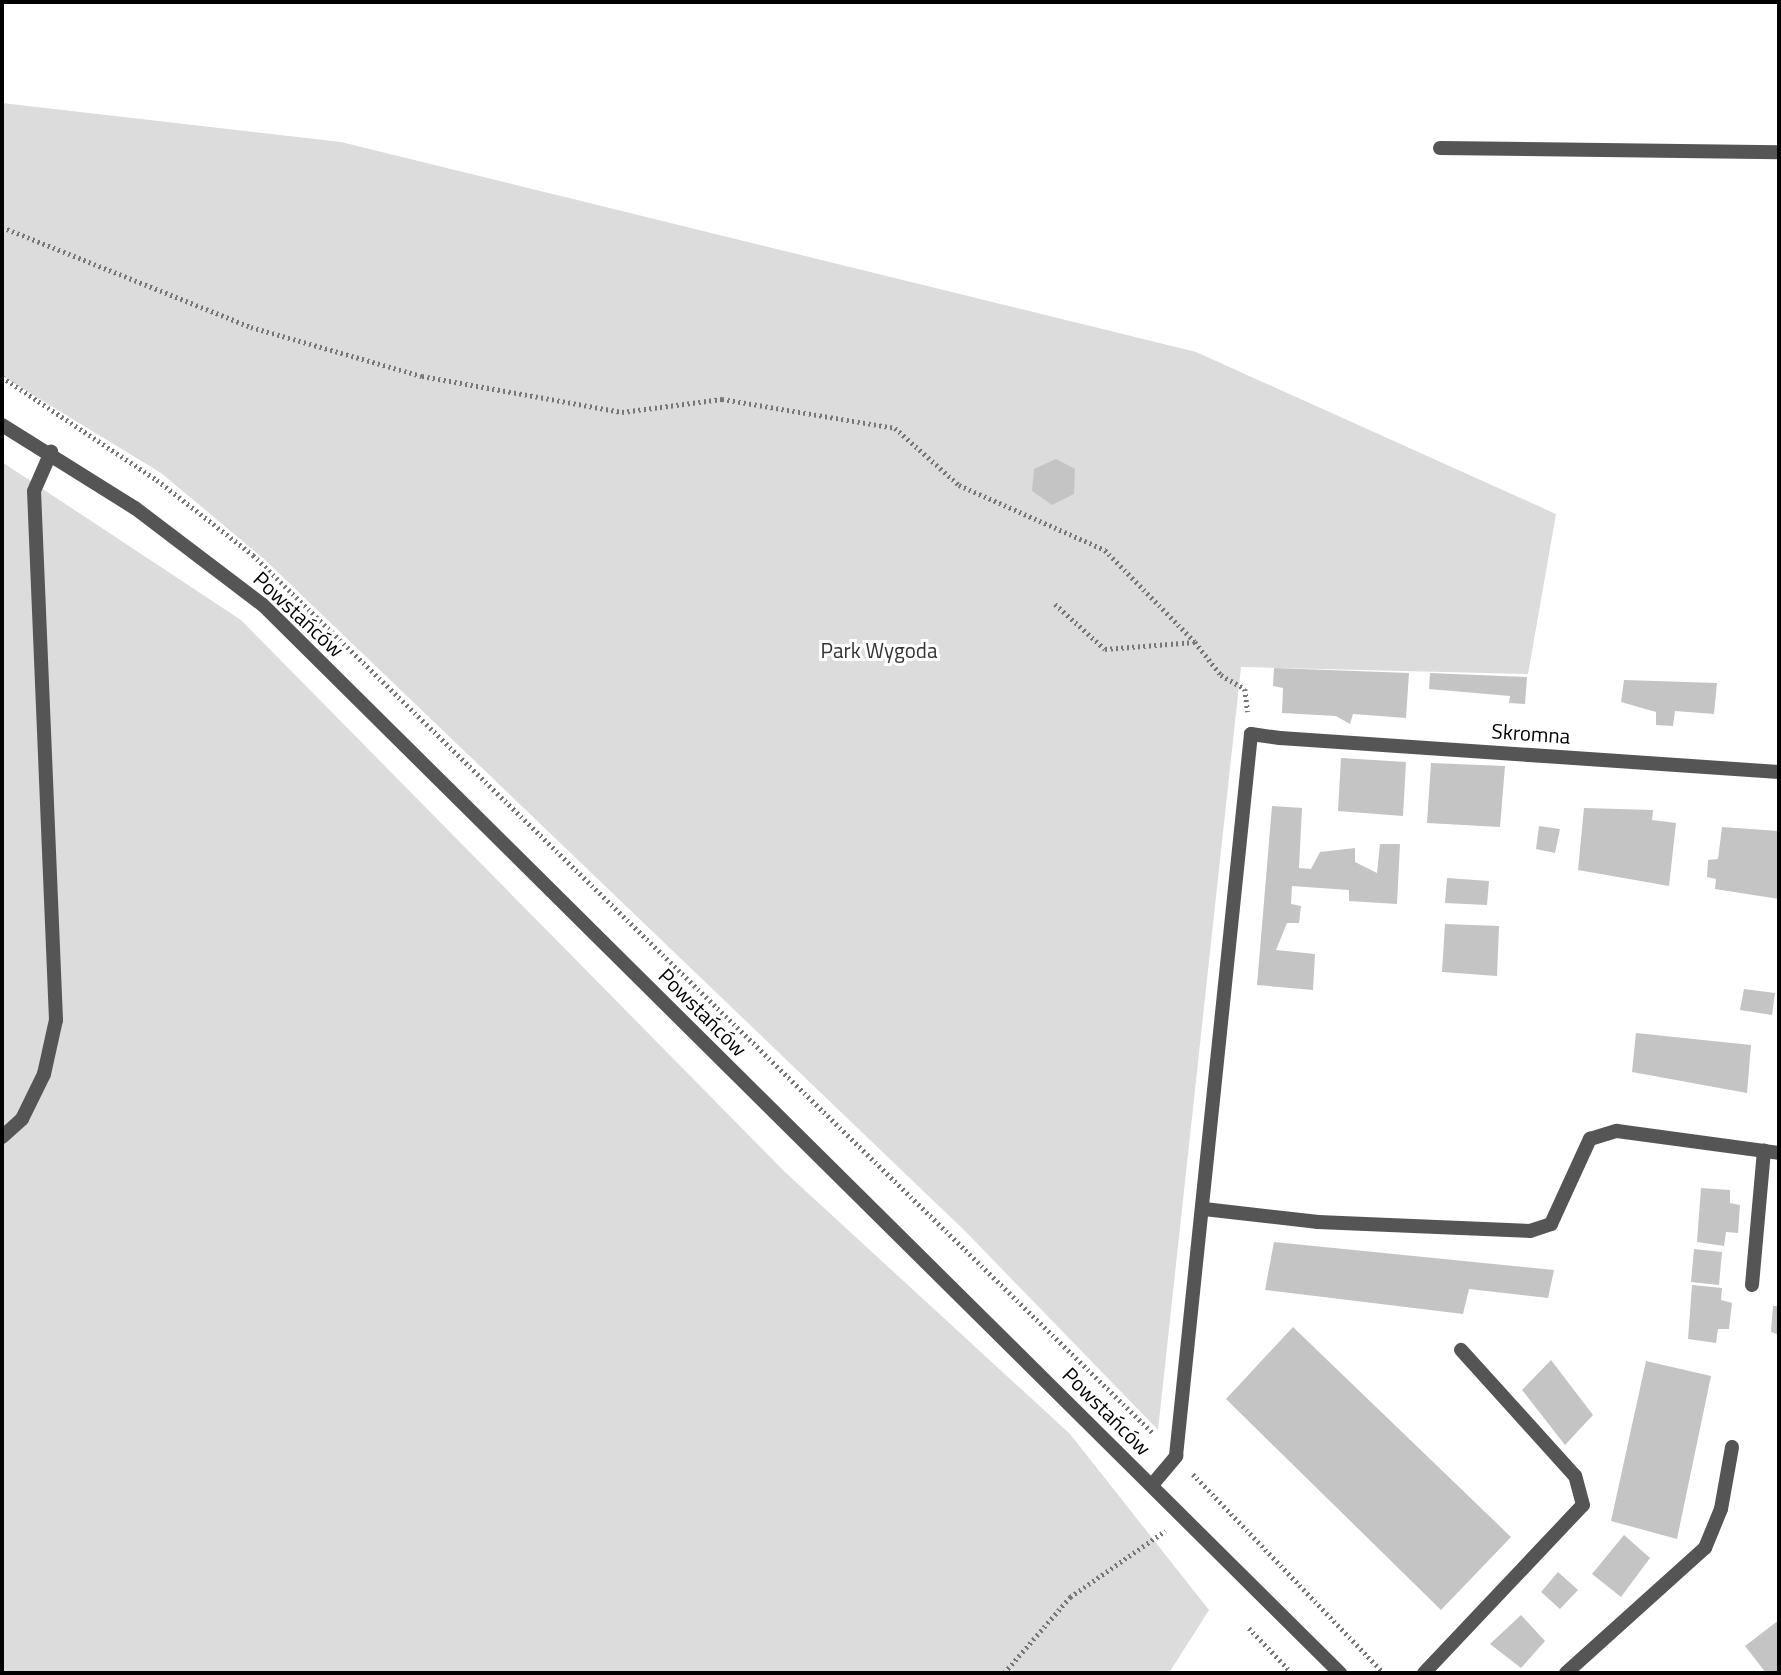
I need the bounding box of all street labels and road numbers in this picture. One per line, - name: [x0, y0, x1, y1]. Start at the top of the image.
- street label: Powstańców: [249, 566, 349, 662]
- street label: Skromna: [1491, 718, 1571, 748]
- street label: Powstańców: [654, 963, 752, 1061]
- street label: Powstańców: [1058, 1362, 1156, 1460]

